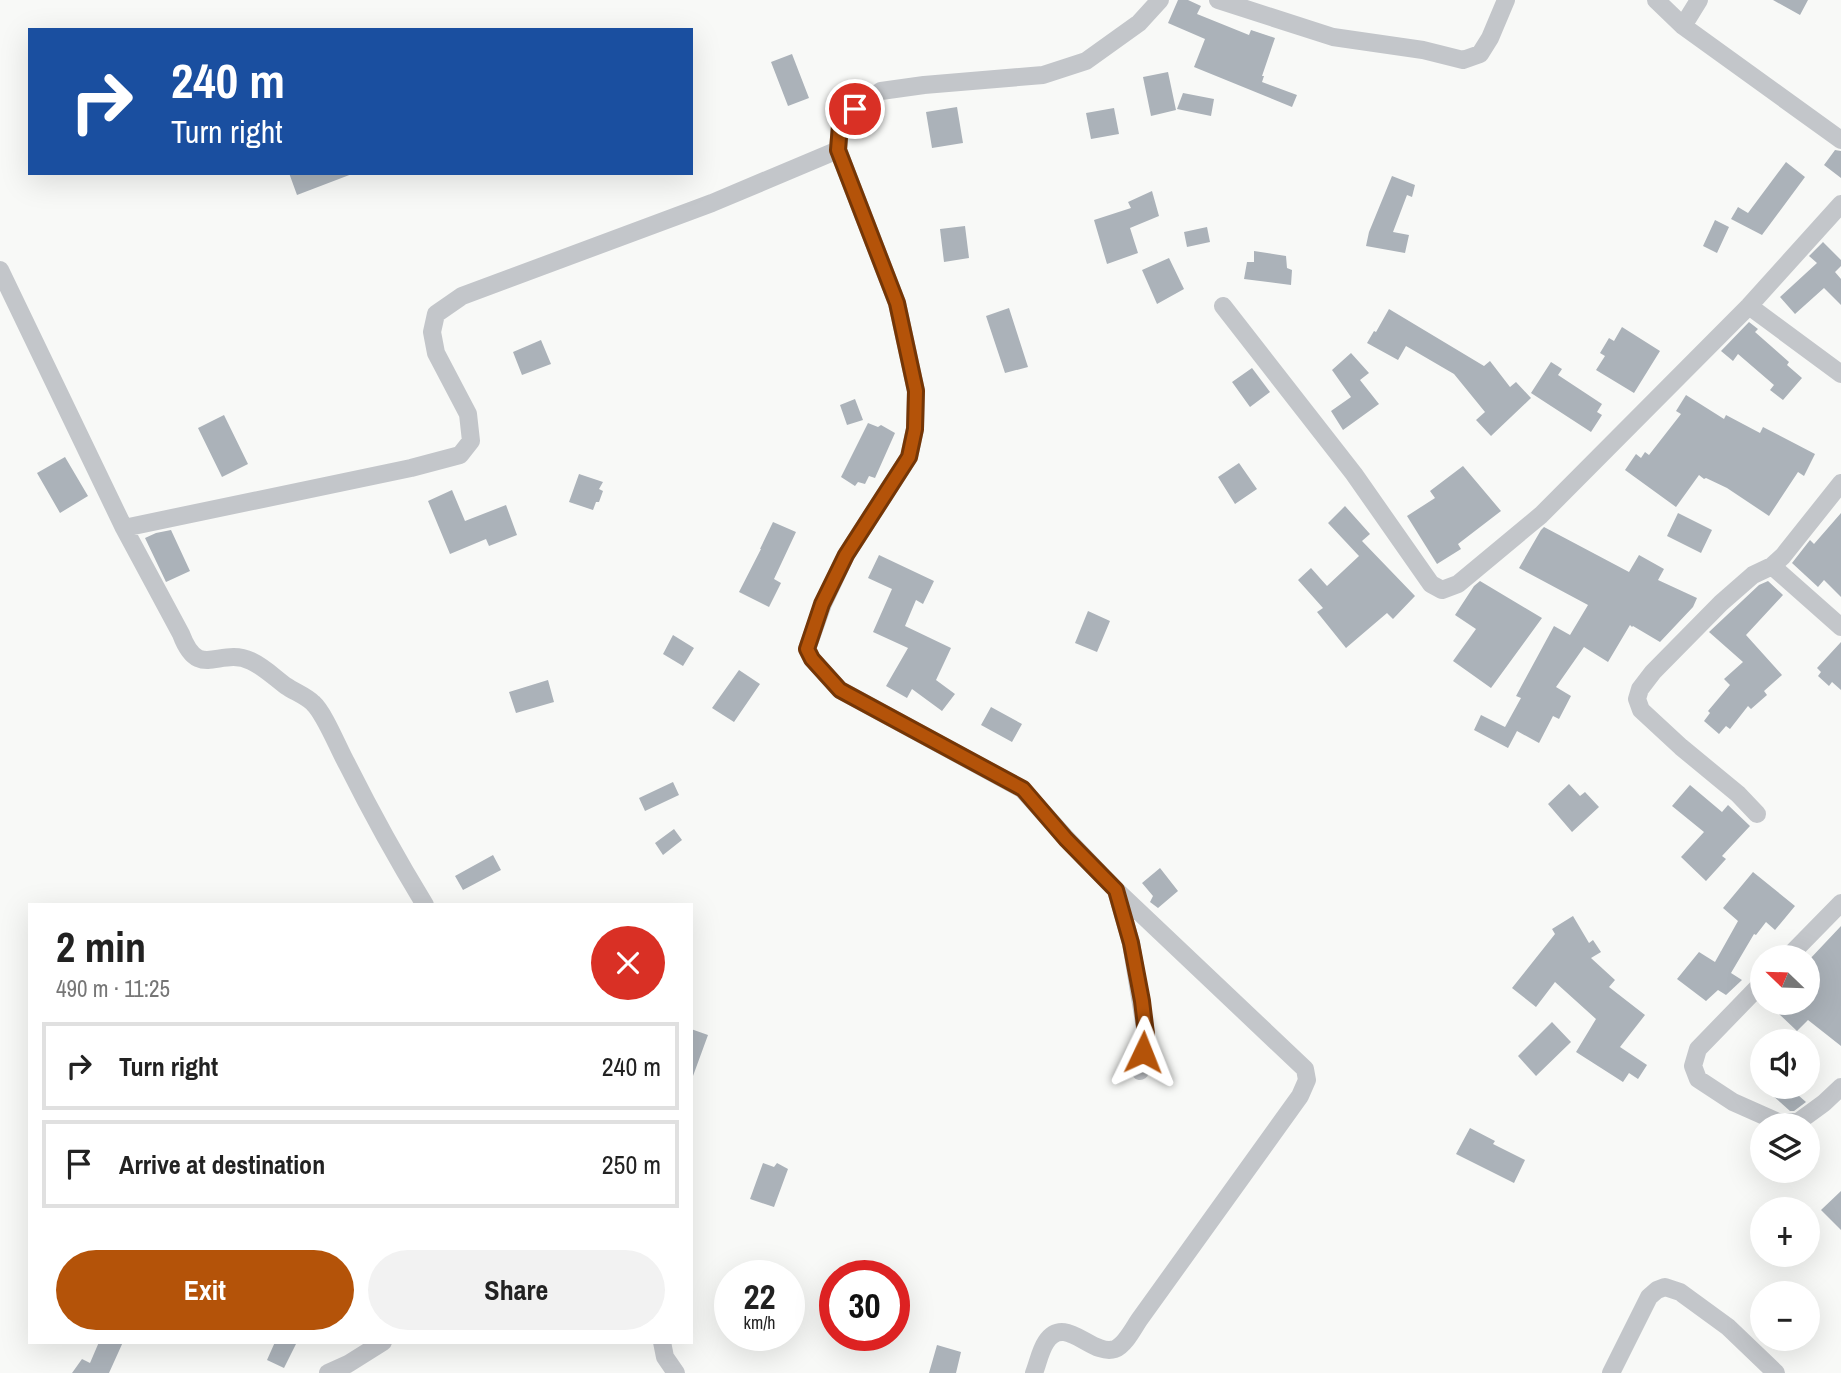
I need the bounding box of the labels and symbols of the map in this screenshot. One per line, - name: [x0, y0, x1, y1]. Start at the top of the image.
- pin: [825, 79, 885, 139]
- north arrow: [1750, 945, 1820, 1015]
- position arrow: [1106, 1015, 1180, 1089]
- speed limit sign: 30: [819, 1260, 910, 1351]

